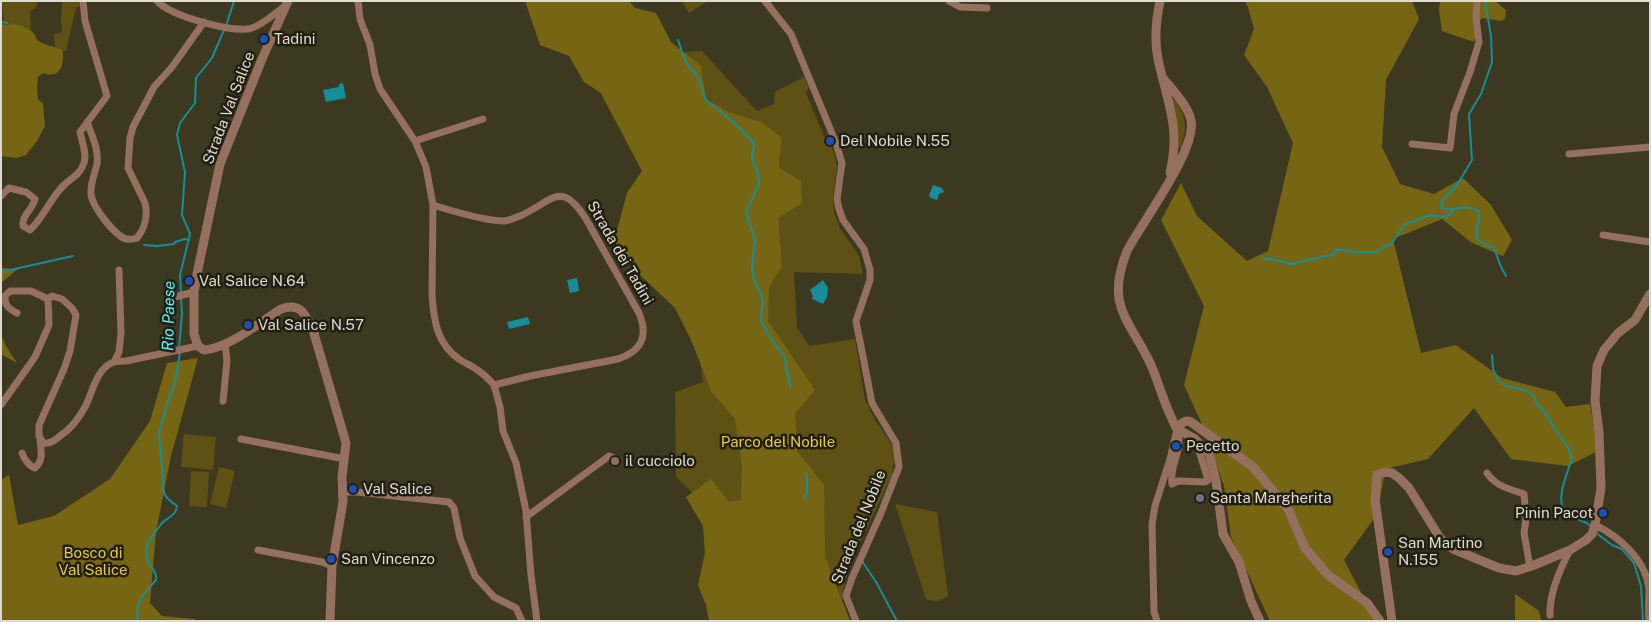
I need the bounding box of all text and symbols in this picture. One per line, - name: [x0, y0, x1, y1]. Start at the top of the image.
- place label: Tadini: [274, 30, 316, 48]
- marker: Tadini: [258, 33, 270, 45]
- street label: Strada Val Salice: [199, 49, 259, 167]
- place label: Del Nobile N.55: [840, 132, 950, 150]
- marker: Del Nobile N.55: [824, 135, 836, 147]
- street label: Strada dei Tadini: [583, 198, 657, 308]
- place label: Val Salice N.64: [199, 272, 305, 290]
- marker: Val Salice N.64: [183, 275, 195, 287]
- water label: Rio Paese: [159, 281, 179, 351]
- place label: Val Salice N.57: [258, 316, 364, 334]
- marker: Val Salice N.57: [242, 319, 254, 331]
- park label: Parco del Nobile: [721, 433, 835, 451]
- place label: Pecetto: [1186, 437, 1239, 455]
- marker: Pecetto: [1170, 440, 1182, 452]
- place label: il cucciolo: [625, 452, 695, 470]
- marker: il cucciolo: [609, 455, 621, 467]
- street label: Strada del Nobile: [828, 467, 890, 587]
- place label: Val Salice: [363, 480, 432, 498]
- marker: Val Salice: [347, 483, 359, 495]
- place label: Santa Margherita: [1210, 489, 1332, 507]
- marker: Santa Margherita: [1194, 492, 1206, 504]
- place label: Pinin Pacot: [1515, 504, 1593, 522]
- marker: Pinin Pacot: [1597, 507, 1609, 519]
- place label: San Martino N.155: [1398, 534, 1483, 569]
- park label: Bosco di Val Salice: [59, 544, 127, 579]
- marker: San Martino N.155: [1382, 546, 1394, 558]
- place label: San Vincenzo: [341, 550, 435, 568]
- marker: San Vincenzo: [325, 553, 337, 565]

